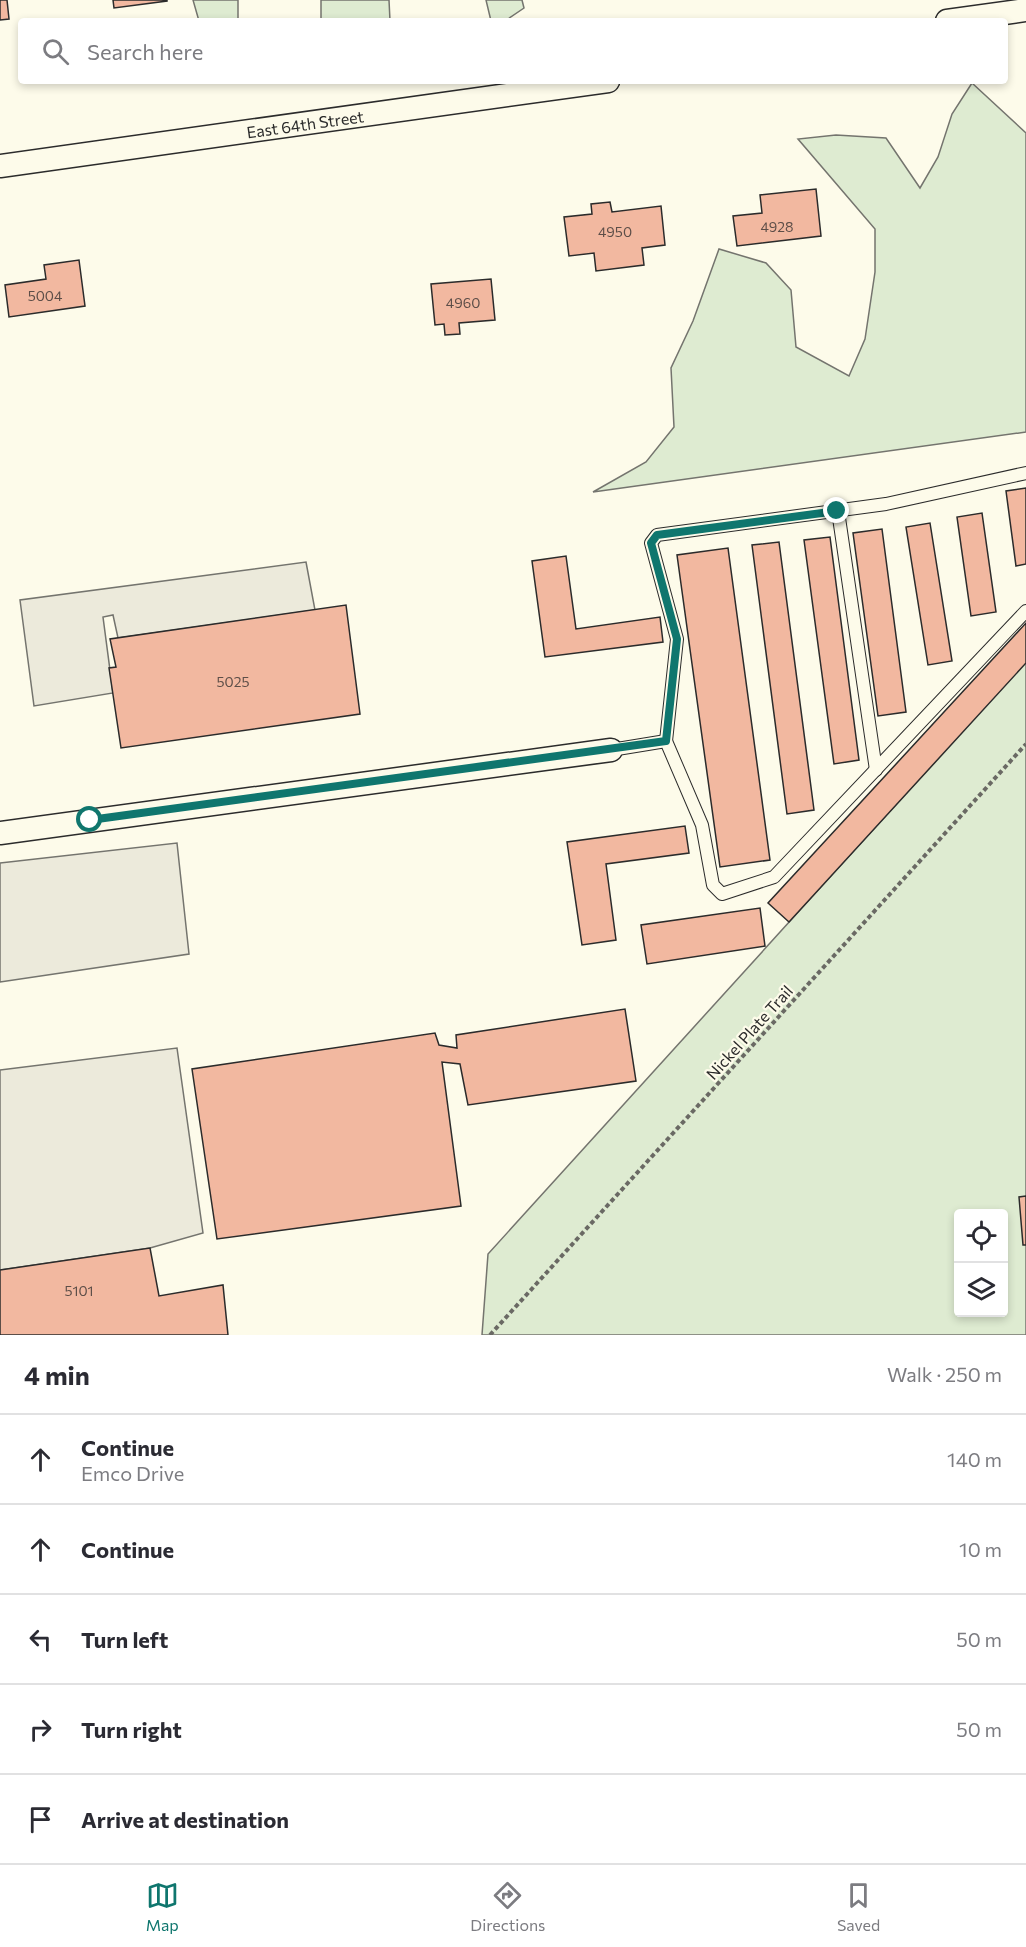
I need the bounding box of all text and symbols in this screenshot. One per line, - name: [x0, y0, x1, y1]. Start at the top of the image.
- search box: [18, 18, 1008, 84]
- icon: search: [39, 35, 72, 68]
- text: Search here: [87, 38, 203, 65]
- street label: East 64th Street: [245, 106, 365, 141]
- house number: 4928: [760, 218, 794, 235]
- house number: 4950: [598, 223, 632, 240]
- house number: 5004: [28, 287, 63, 304]
- house number: 4960: [446, 294, 480, 311]
- route end: [823, 497, 849, 523]
- house number: 5025: [217, 673, 249, 690]
- route start: [76, 806, 102, 832]
- street label: Nickel Plate Trail: [702, 981, 796, 1083]
- map controls: [954, 1209, 1008, 1317]
- button: locate: [954, 1209, 1008, 1263]
- button: layers: [954, 1263, 1008, 1317]
- house number: 5101: [64, 1282, 94, 1299]
- text: 4 min: [24, 1359, 90, 1390]
- text: Walk · 250 m: [887, 1362, 1002, 1386]
- text: Continue: [81, 1434, 174, 1461]
- icon: ahead: [24, 1443, 57, 1476]
- text: 140 m: [947, 1447, 1002, 1471]
- text: Emco Drive: [81, 1461, 184, 1485]
- icon: ahead: [24, 1533, 57, 1566]
- text: Continue: [81, 1536, 174, 1563]
- text: 10 m: [959, 1537, 1002, 1561]
- icon: left: [24, 1623, 57, 1656]
- text: Turn left: [81, 1626, 168, 1653]
- text: 50 m: [956, 1627, 1002, 1651]
- icon: right: [24, 1713, 57, 1746]
- text: Turn right: [81, 1716, 182, 1743]
- text: 50 m: [956, 1717, 1002, 1741]
- icon: arrive: [24, 1803, 57, 1836]
- text: Arrive at destination: [81, 1806, 289, 1833]
- tab: Map: [146, 1879, 179, 1934]
- tab: Directions: [470, 1879, 545, 1934]
- tab: Saved: [837, 1879, 880, 1934]

